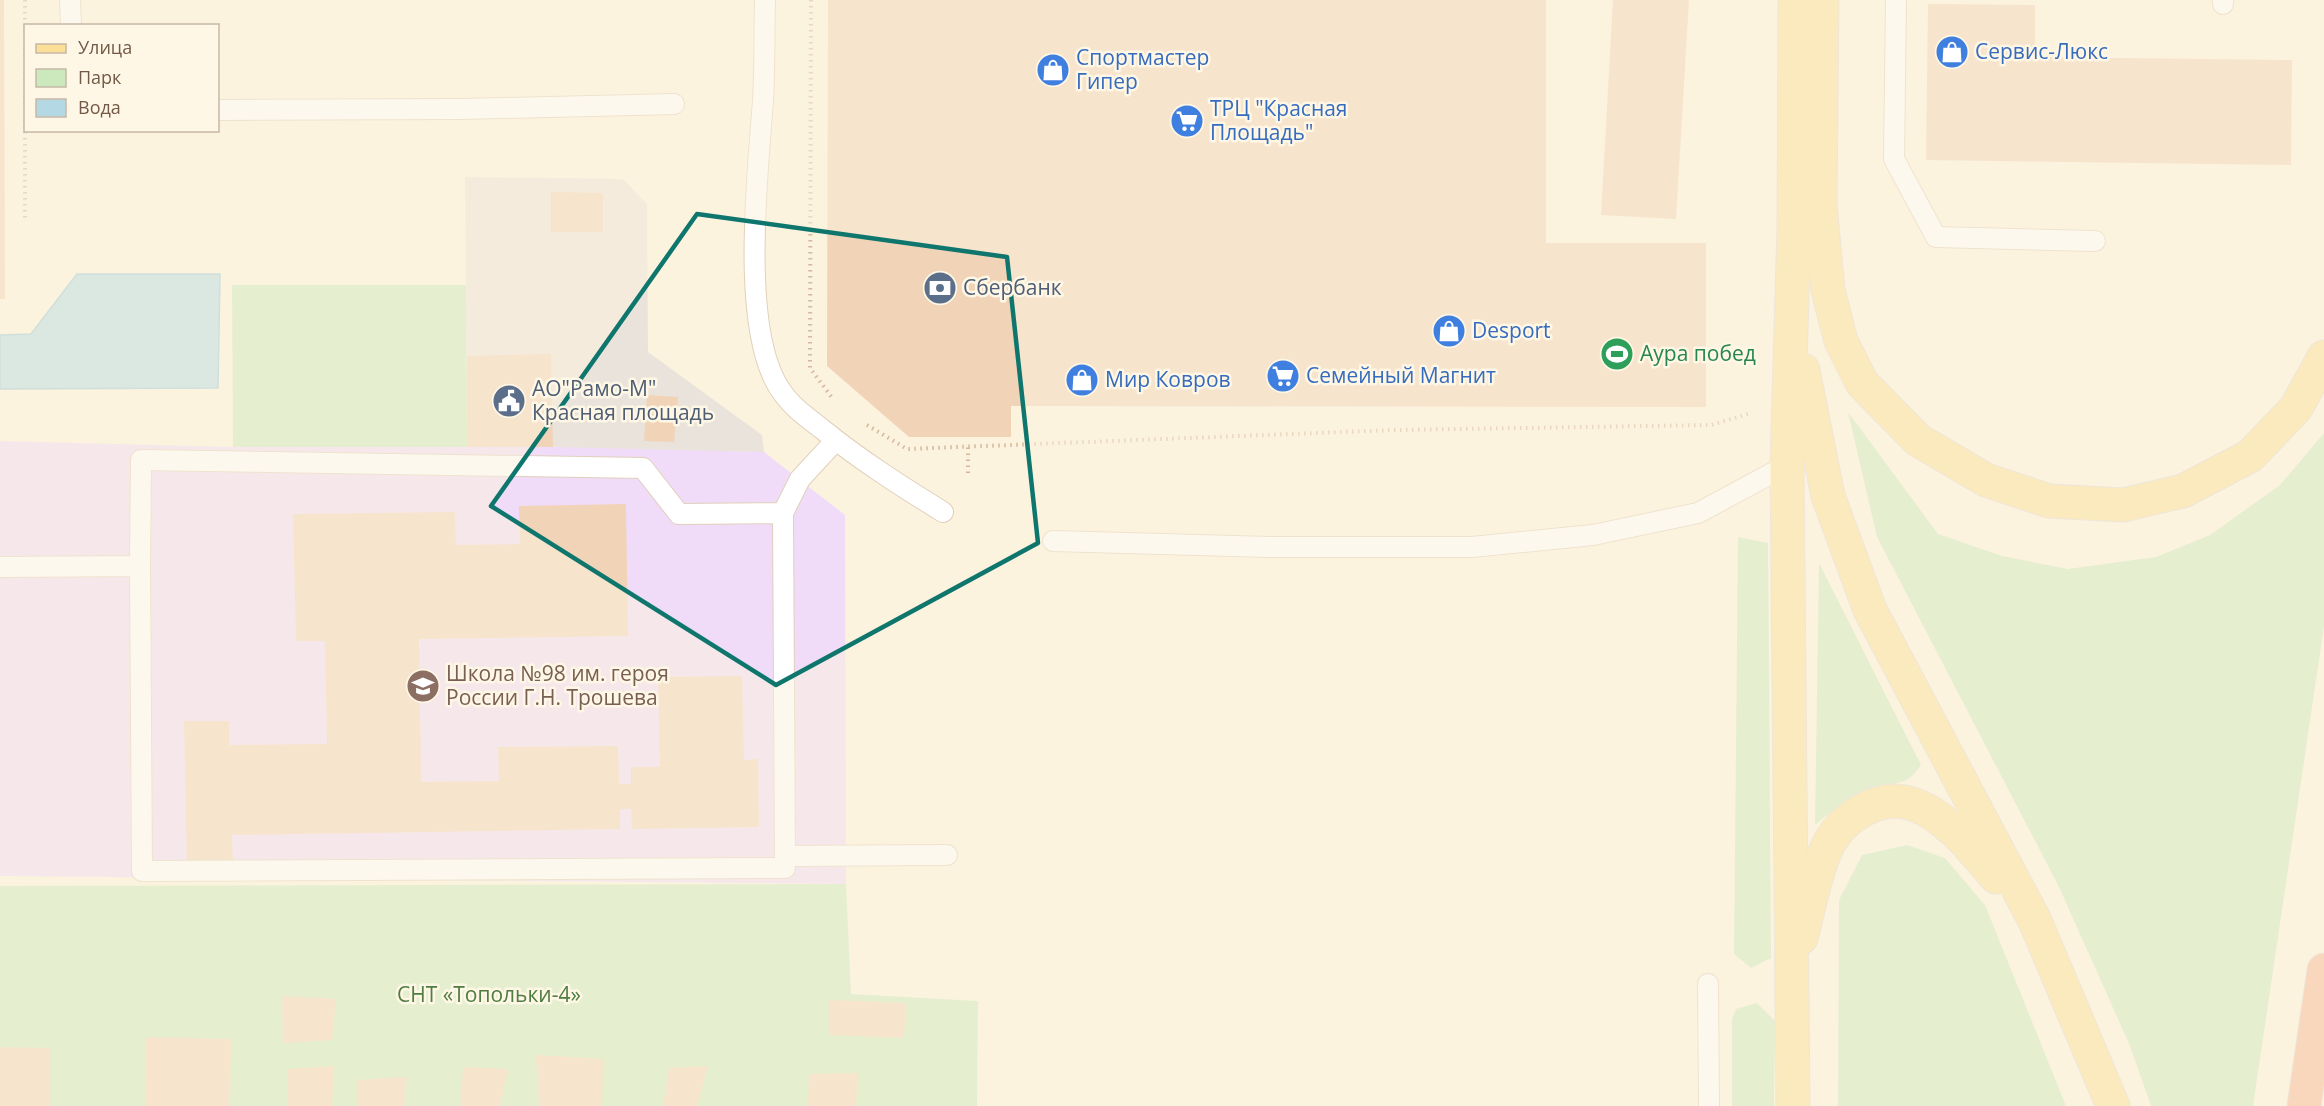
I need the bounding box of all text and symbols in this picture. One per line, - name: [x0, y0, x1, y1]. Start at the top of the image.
- legend: [24, 24, 219, 132]
- shop icon: Сервис-Люкс: [1934, 34, 1970, 70]
- text: Улица: [78, 35, 132, 59]
- place label: Сервис-Люкс: [1975, 37, 2108, 65]
- place label: Спортмастер Гипер: [1076, 43, 1209, 95]
- shop icon: Спортмастер Гипер: [1035, 52, 1071, 88]
- text: Парк: [78, 65, 122, 89]
- place label: ТРЦ "Красная Площадь": [1210, 94, 1347, 146]
- text: Вода: [78, 95, 121, 119]
- supermarket icon: ТРЦ "Красная Площадь": [1169, 103, 1205, 139]
- bank icon: Сбербанк: [922, 270, 958, 306]
- place label: Сбербанк: [963, 273, 1062, 301]
- shop icon: Desport: [1431, 313, 1467, 349]
- place label: Desport: [1472, 316, 1551, 344]
- sports icon: Аура побед: [1599, 336, 1635, 372]
- place label: Аура побед: [1640, 339, 1756, 367]
- supermarket icon: Семейный Магнит: [1265, 358, 1301, 394]
- place label: Семейный Магнит: [1306, 361, 1496, 389]
- shop icon: Мир Ковров: [1064, 362, 1100, 398]
- place label: Мир Ковров: [1105, 365, 1231, 393]
- place label: АО"Рамо-М" Красная площадь: [532, 374, 714, 426]
- public building icon: АО"Рамо-М" Красная площадь: [491, 383, 527, 419]
- place label: Школа №98 им. героя России Г.Н. Трошева: [446, 659, 669, 711]
- school or university icon: Школа №98 им. героя России Г.Н. Трошева: [405, 668, 441, 704]
- park label: СНТ «Топольки-4»: [397, 980, 581, 1008]

